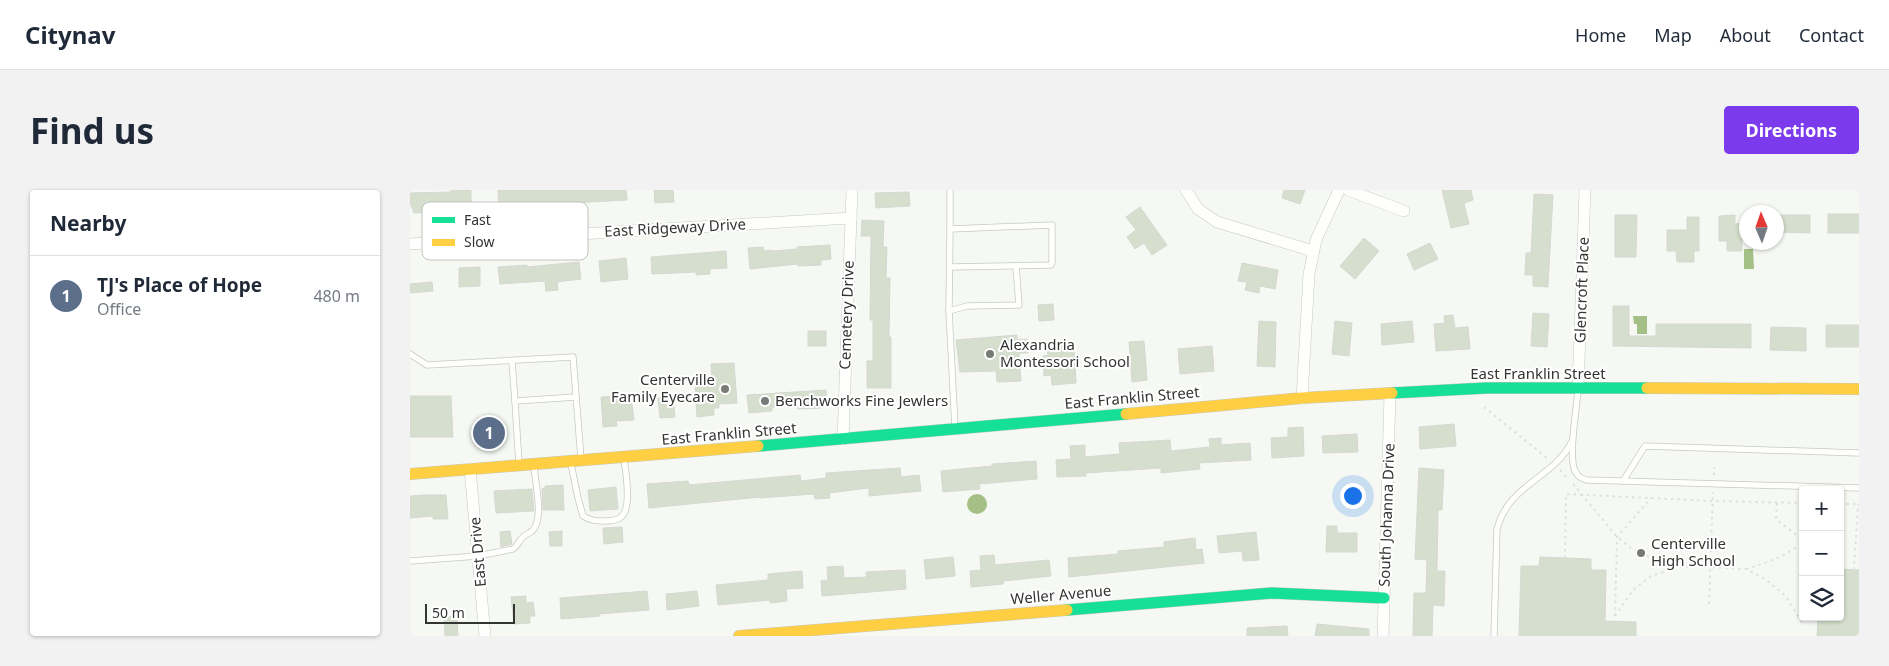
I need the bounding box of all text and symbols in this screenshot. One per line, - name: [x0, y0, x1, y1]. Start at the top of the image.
- text: Citynav: [25, 18, 115, 51]
- text: Home: [1575, 23, 1626, 47]
- text: Map: [1654, 23, 1692, 47]
- text: About: [1720, 23, 1771, 47]
- text: Contact: [1799, 23, 1864, 47]
- button: Directions: [1724, 106, 1859, 154]
- text: Find us: [30, 107, 154, 154]
- legend: [422, 202, 588, 260]
- north arrow: [1739, 205, 1784, 250]
- text: Nearby: [50, 209, 126, 237]
- text: Fast: [464, 210, 491, 229]
- street label: East Ridgeway Drive: [604, 213, 746, 241]
- text: Slow: [464, 232, 495, 251]
- street label: Glencroft Place: [1569, 237, 1593, 343]
- street label: Cemetery Drive: [834, 260, 858, 370]
- text: TJ's Place of Hope: [97, 272, 262, 298]
- text: 1: [61, 285, 71, 307]
- text: 480 m: [313, 285, 360, 307]
- text: Office: [97, 298, 141, 320]
- place label: Alexandria Montessori School: [1000, 334, 1130, 371]
- marker: Alexandria Montessori School: [984, 348, 996, 360]
- street label: East Franklin Street: [1470, 363, 1606, 383]
- place label: Centerville Family Eyecare: [611, 369, 715, 406]
- street label: East Franklin Street: [1064, 381, 1201, 413]
- marker: Centerville Family Eyecare: [719, 383, 731, 395]
- place label: Benchworks Fine Jewlers: [775, 390, 948, 410]
- marker: Benchworks Fine Jewlers: [759, 395, 771, 407]
- pin: 1: [473, 414, 505, 452]
- street label: East Franklin Street: [661, 417, 798, 449]
- street label: South Johanna Drive: [1373, 443, 1399, 587]
- your location: [1340, 483, 1366, 509]
- map controls: [1799, 486, 1844, 621]
- button: +: [1799, 486, 1844, 531]
- street label: East Drive: [464, 516, 490, 588]
- button: −: [1799, 531, 1844, 576]
- place label: Centerville High School: [1651, 533, 1735, 570]
- marker: Centerville High School: [1635, 547, 1647, 559]
- button: layers: [1799, 576, 1844, 621]
- street label: Weller Avenue: [1010, 580, 1112, 608]
- scale bar: [425, 601, 515, 624]
- text: 50 m: [432, 603, 465, 622]

